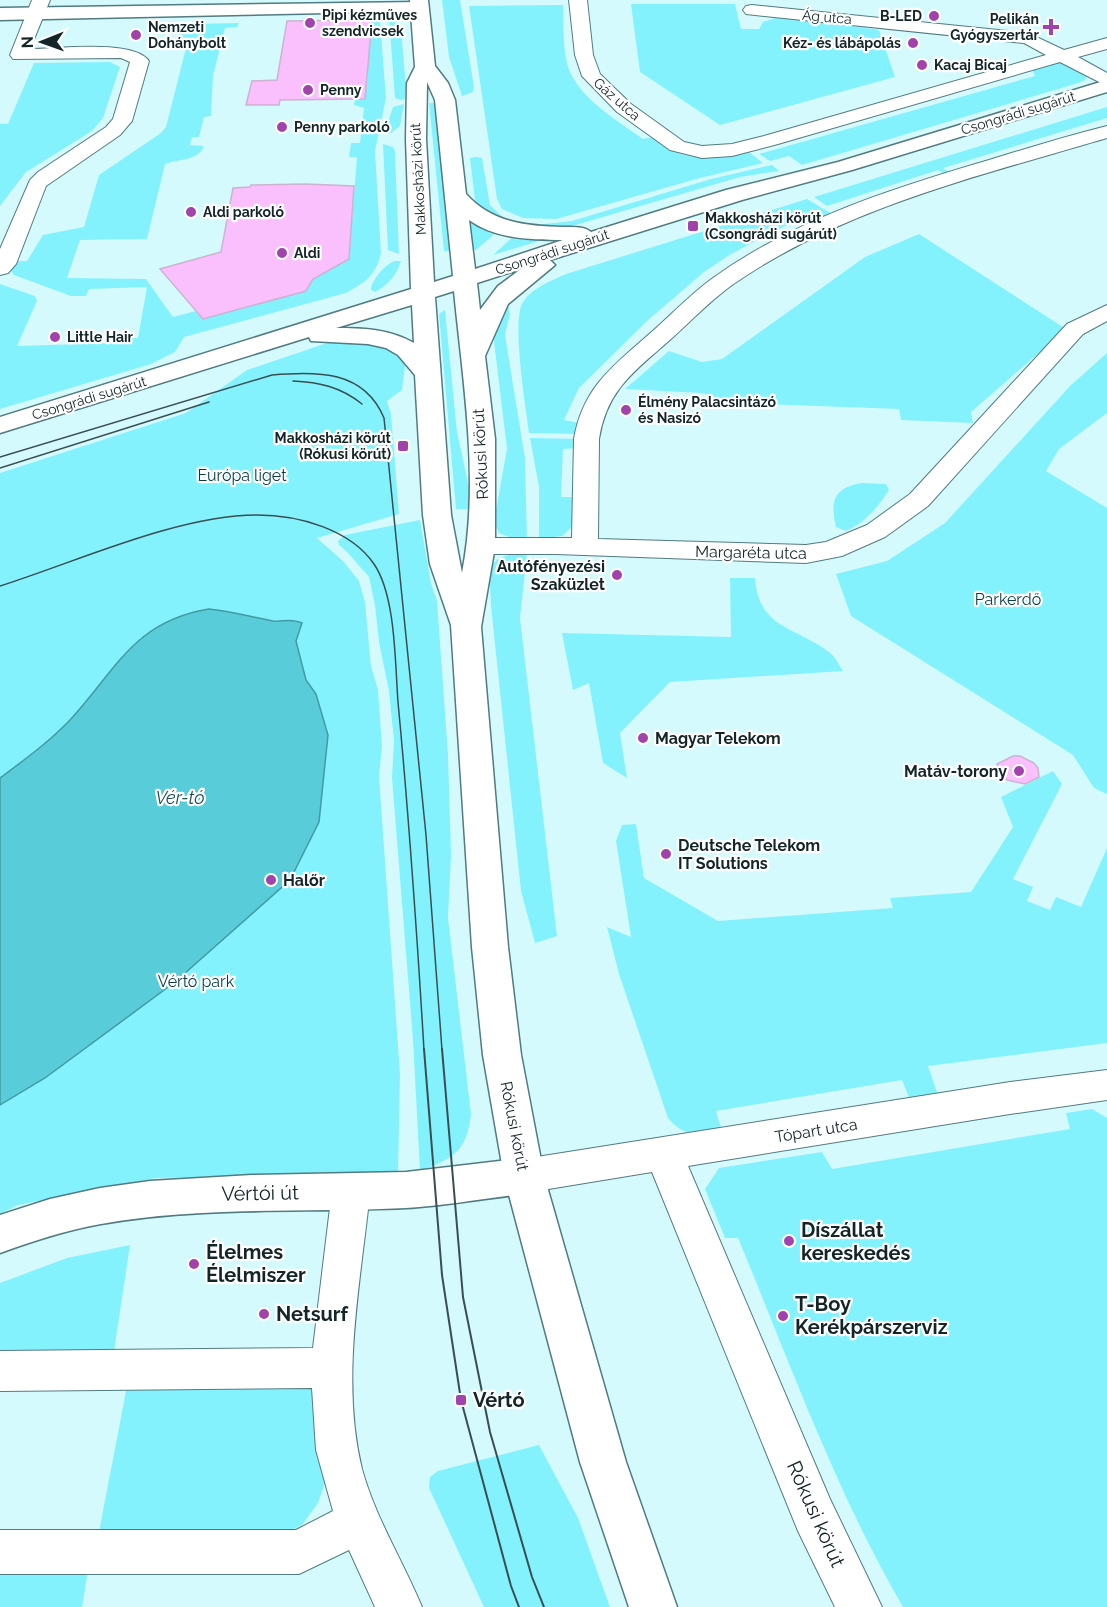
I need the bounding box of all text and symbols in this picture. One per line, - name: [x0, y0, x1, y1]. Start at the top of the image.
- street label: Ág utca: [802, 6, 853, 27]
- place label: Pipi kézműves szendvicsek: [322, 7, 417, 39]
- place label: B-LED: [880, 8, 922, 24]
- marker: B-LED: [927, 9, 941, 23]
- place label: Pelikán Gyógyszertár: [950, 11, 1040, 43]
- north arrow: [12, 12, 72, 72]
- marker: Pipi kézműves szendvicsek: [303, 16, 317, 30]
- place label: Nemzeti Dohánybolt: [148, 19, 227, 51]
- marker: Pelikán Gyógyszertár: [1044, 20, 1058, 34]
- marker: Nemzeti Dohánybolt: [129, 28, 143, 42]
- place label: Kéz- és lábápolás: [783, 35, 901, 51]
- text: N: [18, 36, 37, 49]
- marker: Kéz- és lábápolás: [906, 36, 920, 50]
- place label: Kacaj Bicaj: [934, 57, 1007, 73]
- marker: Kacaj Bicaj: [915, 58, 929, 72]
- street label: Gáz utca: [591, 74, 643, 124]
- place label: Penny: [320, 82, 362, 98]
- marker: Penny: [301, 83, 315, 97]
- street label: Csongrádi sugárút: [959, 88, 1077, 138]
- place label: Penny parkoló: [294, 119, 390, 135]
- marker: Penny parkoló: [275, 120, 289, 134]
- street label: Makkosházi körút: [407, 122, 429, 235]
- place label: Aldi parkoló: [203, 204, 284, 220]
- marker: Aldi parkoló: [184, 205, 198, 219]
- place label: Makkosházi körút (Csongrádi sugárút): [705, 210, 837, 242]
- marker: Makkosházi körút (Csongrádi sugárút): [686, 219, 700, 233]
- street label: Csongrádi sugárút: [493, 226, 611, 278]
- place label: Aldi: [294, 245, 320, 261]
- marker: Aldi: [275, 246, 289, 260]
- place label: Little Hair: [67, 329, 134, 345]
- marker: Little Hair: [48, 330, 62, 344]
- street label: Csongrádi sugárút: [30, 373, 148, 423]
- place label: Élmény Palacsintázó és Nasizó: [638, 393, 776, 426]
- marker: Élmény Palacsintázó és Nasizó: [619, 403, 633, 417]
- street label: Rókusi körút: [469, 407, 492, 500]
- place label: Makkosházi körút (Rókusi körút): [275, 430, 392, 462]
- marker: Makkosházi körút (Rókusi körút): [396, 439, 410, 453]
- park label: Európa liget: [197, 466, 287, 485]
- street label: Margaréta utca: [695, 542, 807, 563]
- place label: Autófényezési Szaküzlet: [497, 557, 605, 594]
- marker: Autófényezési Szaküzlet: [610, 568, 624, 582]
- park label: Parkerdő: [975, 590, 1041, 609]
- place label: Magyar Telekom: [655, 729, 781, 748]
- marker: Magyar Telekom: [636, 731, 650, 745]
- place label: Matáv-torony: [904, 762, 1007, 781]
- marker: Matáv-torony: [1012, 764, 1026, 778]
- water label: Vér-tó: [155, 787, 205, 808]
- place label: Deutsche Telekom IT Solutions: [678, 836, 820, 873]
- marker: Deutsche Telekom IT Solutions: [659, 847, 673, 861]
- place label: Halőr: [283, 871, 325, 890]
- marker: Halőr: [264, 873, 278, 887]
- park label: Vértó park: [158, 972, 235, 991]
- street label: Rókusi körút: [496, 1080, 533, 1173]
- street label: Tópart utca: [773, 1115, 859, 1146]
- street label: Vértói út: [221, 1180, 299, 1206]
- place label: Díszállat kereskedés: [801, 1218, 911, 1265]
- marker: Díszállat kereskedés: [782, 1234, 796, 1248]
- place label: Élelmes Élelmiszer: [206, 1240, 306, 1287]
- marker: Élelmes Élelmiszer: [187, 1257, 201, 1271]
- place label: T-Boy Kerékpárszerviz: [795, 1292, 948, 1339]
- place label: Netsurf: [276, 1302, 349, 1326]
- marker: Netsurf: [257, 1307, 271, 1321]
- marker: T-Boy Kerékpárszerviz: [776, 1309, 790, 1323]
- place label: Vértó: [473, 1388, 525, 1412]
- marker: Vértó: [454, 1393, 468, 1407]
- street label: Rókusi körút: [782, 1457, 850, 1571]

